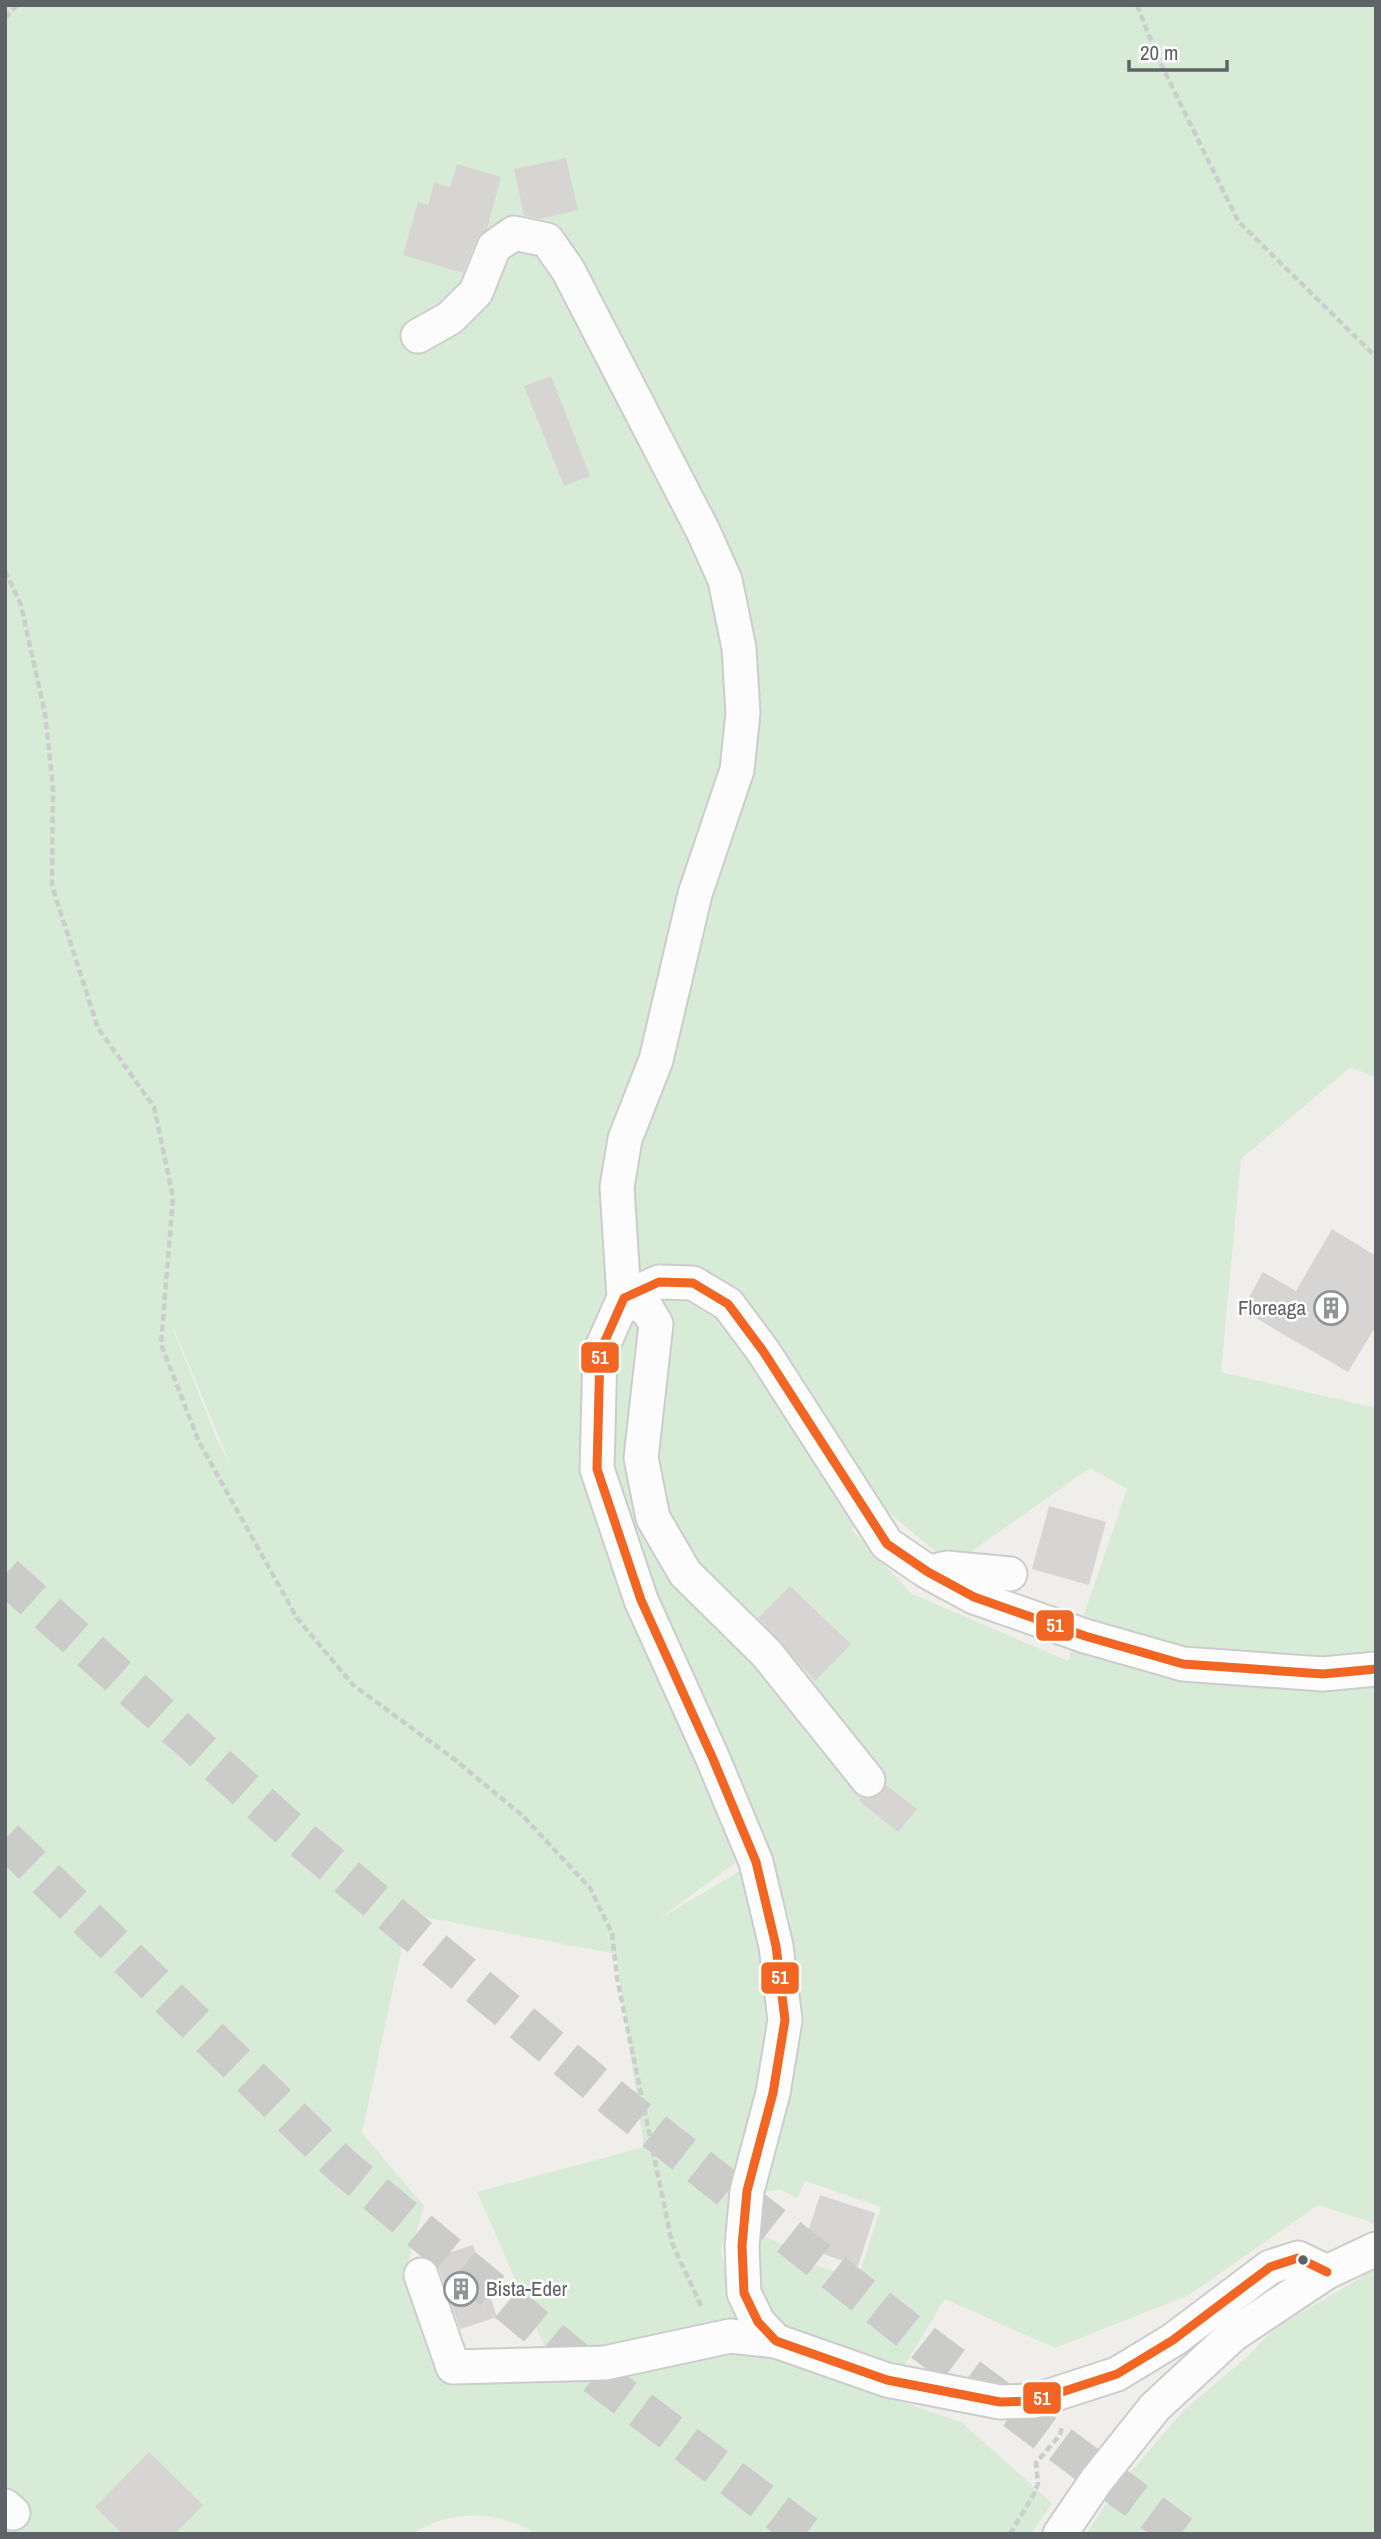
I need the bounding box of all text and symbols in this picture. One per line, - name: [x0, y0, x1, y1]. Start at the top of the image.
- scale bar: [1129, 28, 1227, 72]
- text: 20 m: [1140, 38, 1178, 67]
- building icon: Floreaga: [1312, 1289, 1350, 1327]
- place label: Floreaga: [1238, 1293, 1306, 1322]
- line badge: 51: [580, 1341, 620, 1374]
- text: 51: [591, 1344, 609, 1370]
- line badge: 51: [1035, 1609, 1075, 1642]
- text: 51: [1046, 1612, 1064, 1638]
- line badge: 51: [760, 1961, 800, 1995]
- text: 51: [771, 1964, 789, 1990]
- unlabelled marker: [1296, 2253, 1310, 2267]
- building icon: Bista-Eder: [442, 2270, 480, 2308]
- place label: Bista-Eder: [486, 2274, 568, 2303]
- line badge: 51: [1022, 2381, 1062, 2415]
- text: 51: [1033, 2385, 1051, 2411]

